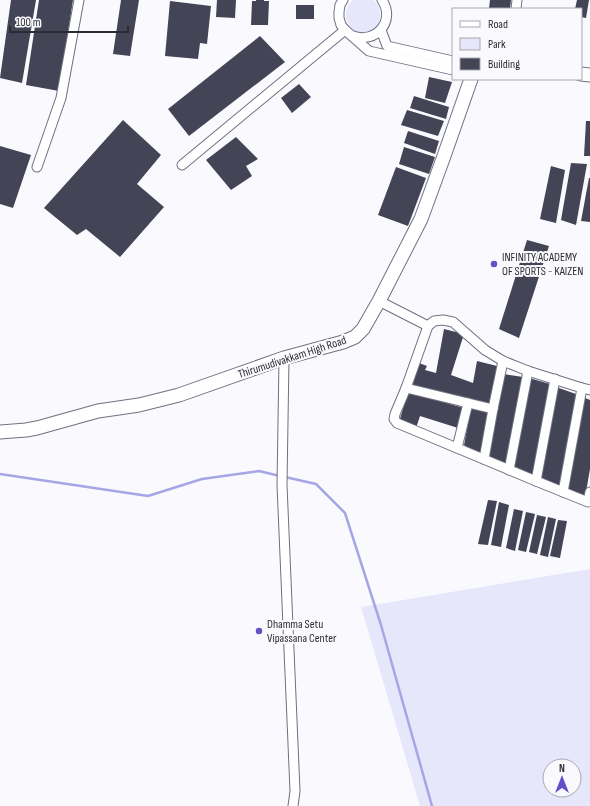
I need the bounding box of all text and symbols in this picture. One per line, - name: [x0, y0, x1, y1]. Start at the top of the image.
- scale bar: [10, 8, 128, 34]
- legend: [452, 8, 582, 80]
- text: 100 m: [16, 15, 41, 30]
- text: Road: [488, 17, 508, 32]
- text: Park: [488, 37, 506, 52]
- text: Building: [488, 57, 520, 72]
- place label: INFINITY ACADEMY OF SPORTS - KAIZEN: [502, 250, 583, 279]
- marker: INFINITY ACADEMY OF SPORTS - KAIZEN: [489, 259, 499, 269]
- street label: Thirumudivakkam High Road: [236, 333, 348, 382]
- place label: Dhamma Setu Vipassana Center: [267, 617, 337, 646]
- marker: Dhamma Setu Vipassana Center: [254, 626, 264, 636]
- north arrow: [542, 758, 582, 798]
- text: N: [559, 762, 565, 775]

